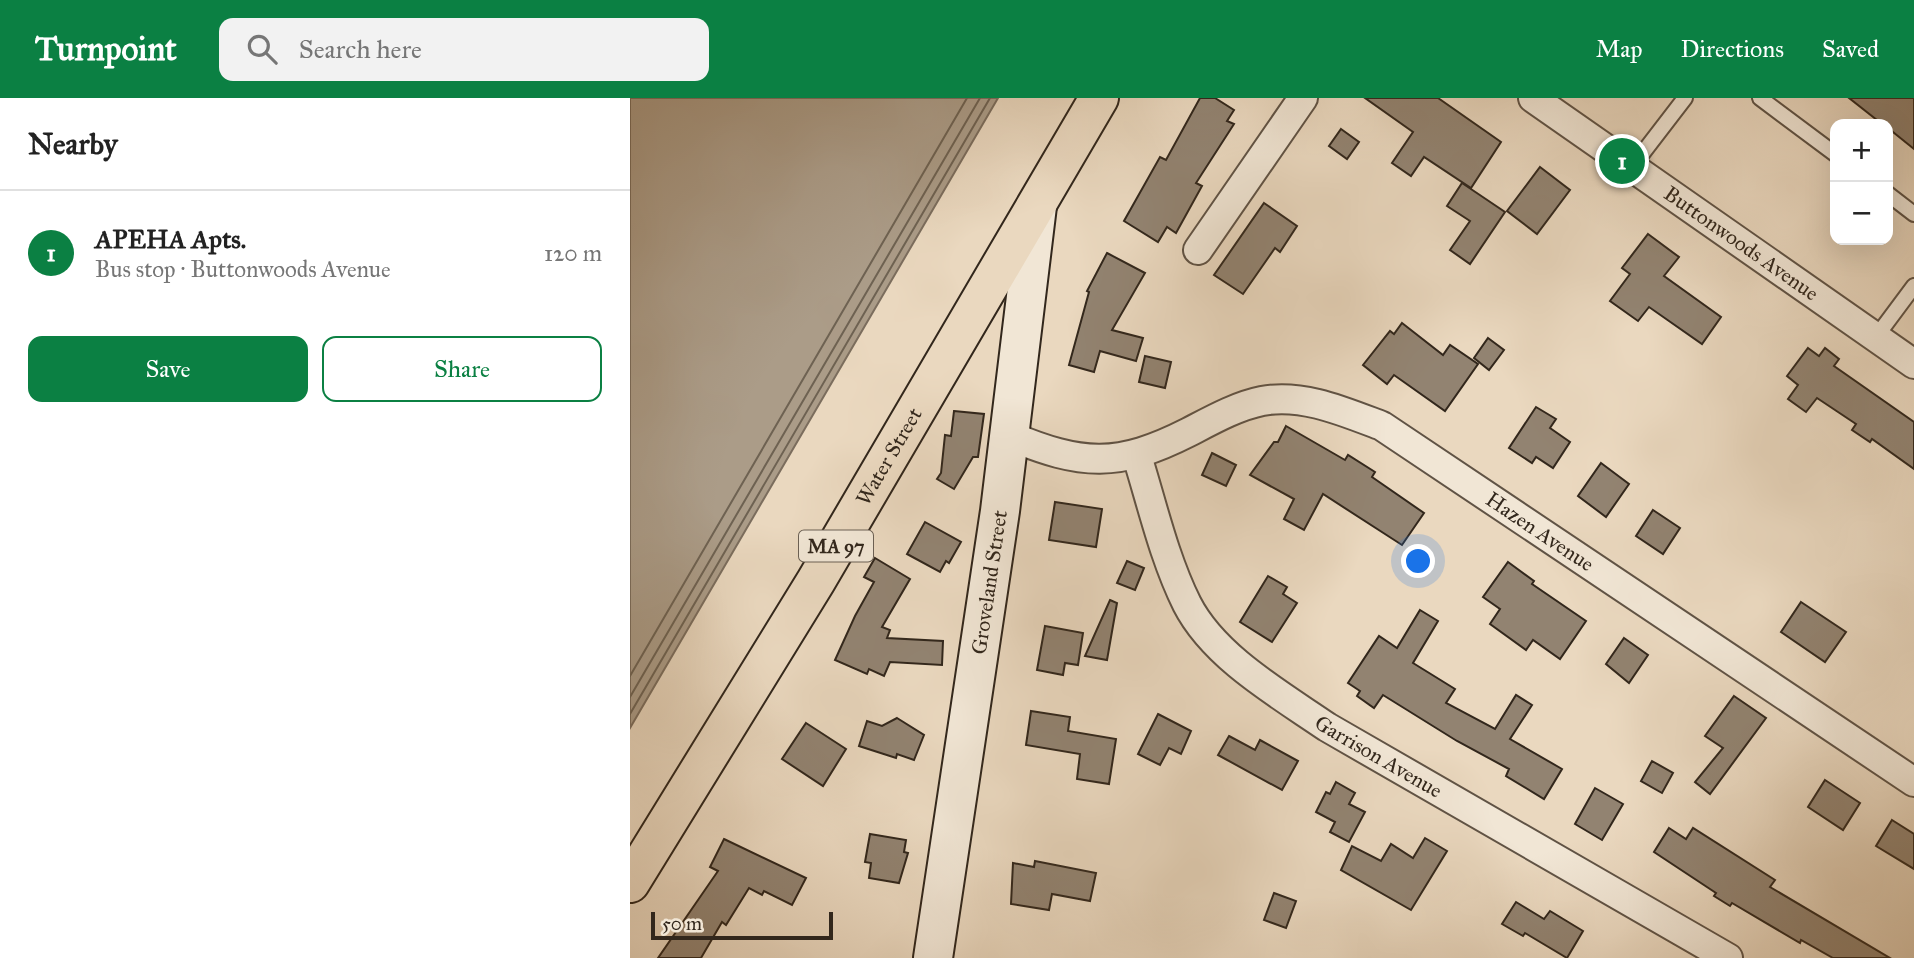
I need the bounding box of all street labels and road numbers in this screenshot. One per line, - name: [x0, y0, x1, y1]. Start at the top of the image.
- street label: Buttonwoods Avenue: [1659, 180, 1824, 307]
- street label: Water Street: [850, 403, 928, 510]
- street label: Hazen Avenue: [1481, 486, 1599, 577]
- street label: Groveland Street: [966, 508, 1013, 656]
- road number: MA 97: [799, 530, 873, 561]
- street label: Garrison Avenue: [1310, 709, 1447, 804]

